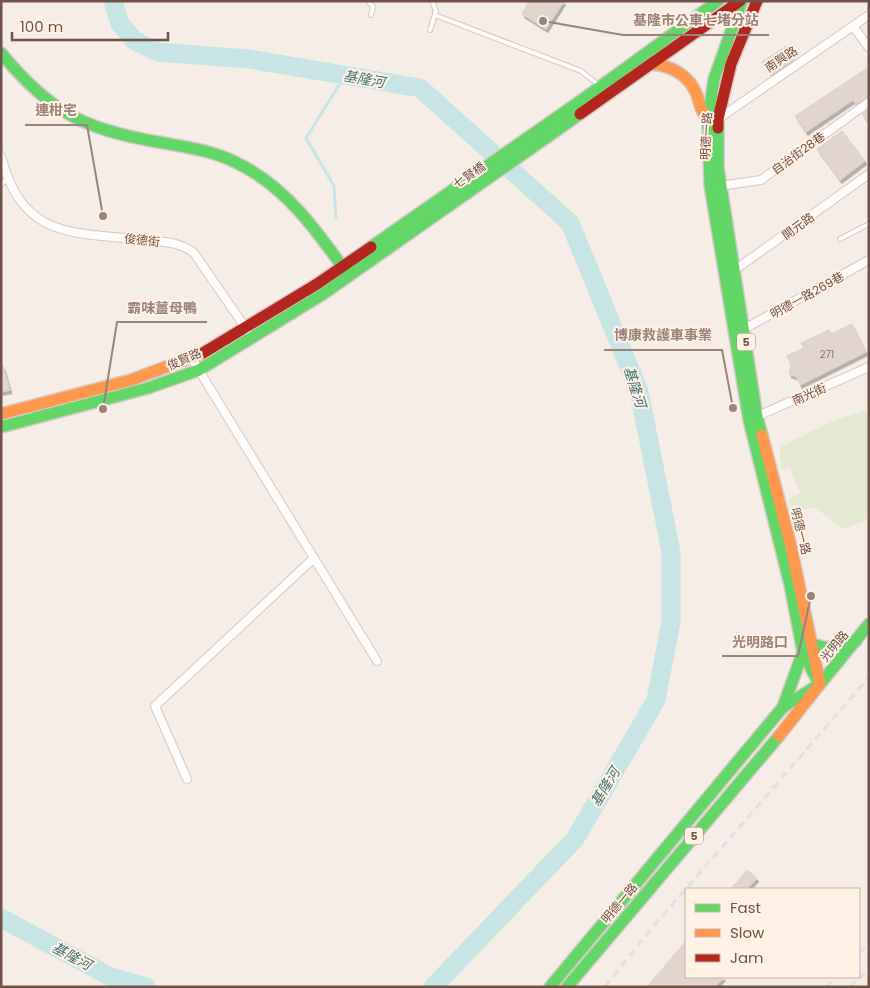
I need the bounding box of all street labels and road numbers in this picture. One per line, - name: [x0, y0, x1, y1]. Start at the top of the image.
- street label: 南興路: [761, 42, 801, 76]
- street label: 明德一路: [696, 112, 716, 160]
- street label: 自治街28巷: [768, 128, 828, 178]
- street label: 七賢橋: [449, 158, 489, 192]
- street label: 開元路: [778, 209, 818, 243]
- street label: 俊德街: [123, 230, 161, 250]
- street label: 明德一路269巷: [767, 268, 847, 322]
- road number: 5: [737, 334, 755, 351]
- street label: 俊賢路: [164, 344, 204, 374]
- street label: 南光街: [789, 379, 829, 409]
- street label: 明德一路: [787, 506, 815, 556]
- street label: 光明路: [816, 627, 852, 665]
- road number: 5: [685, 828, 703, 844]
- street label: 明德一路: [597, 879, 641, 927]

